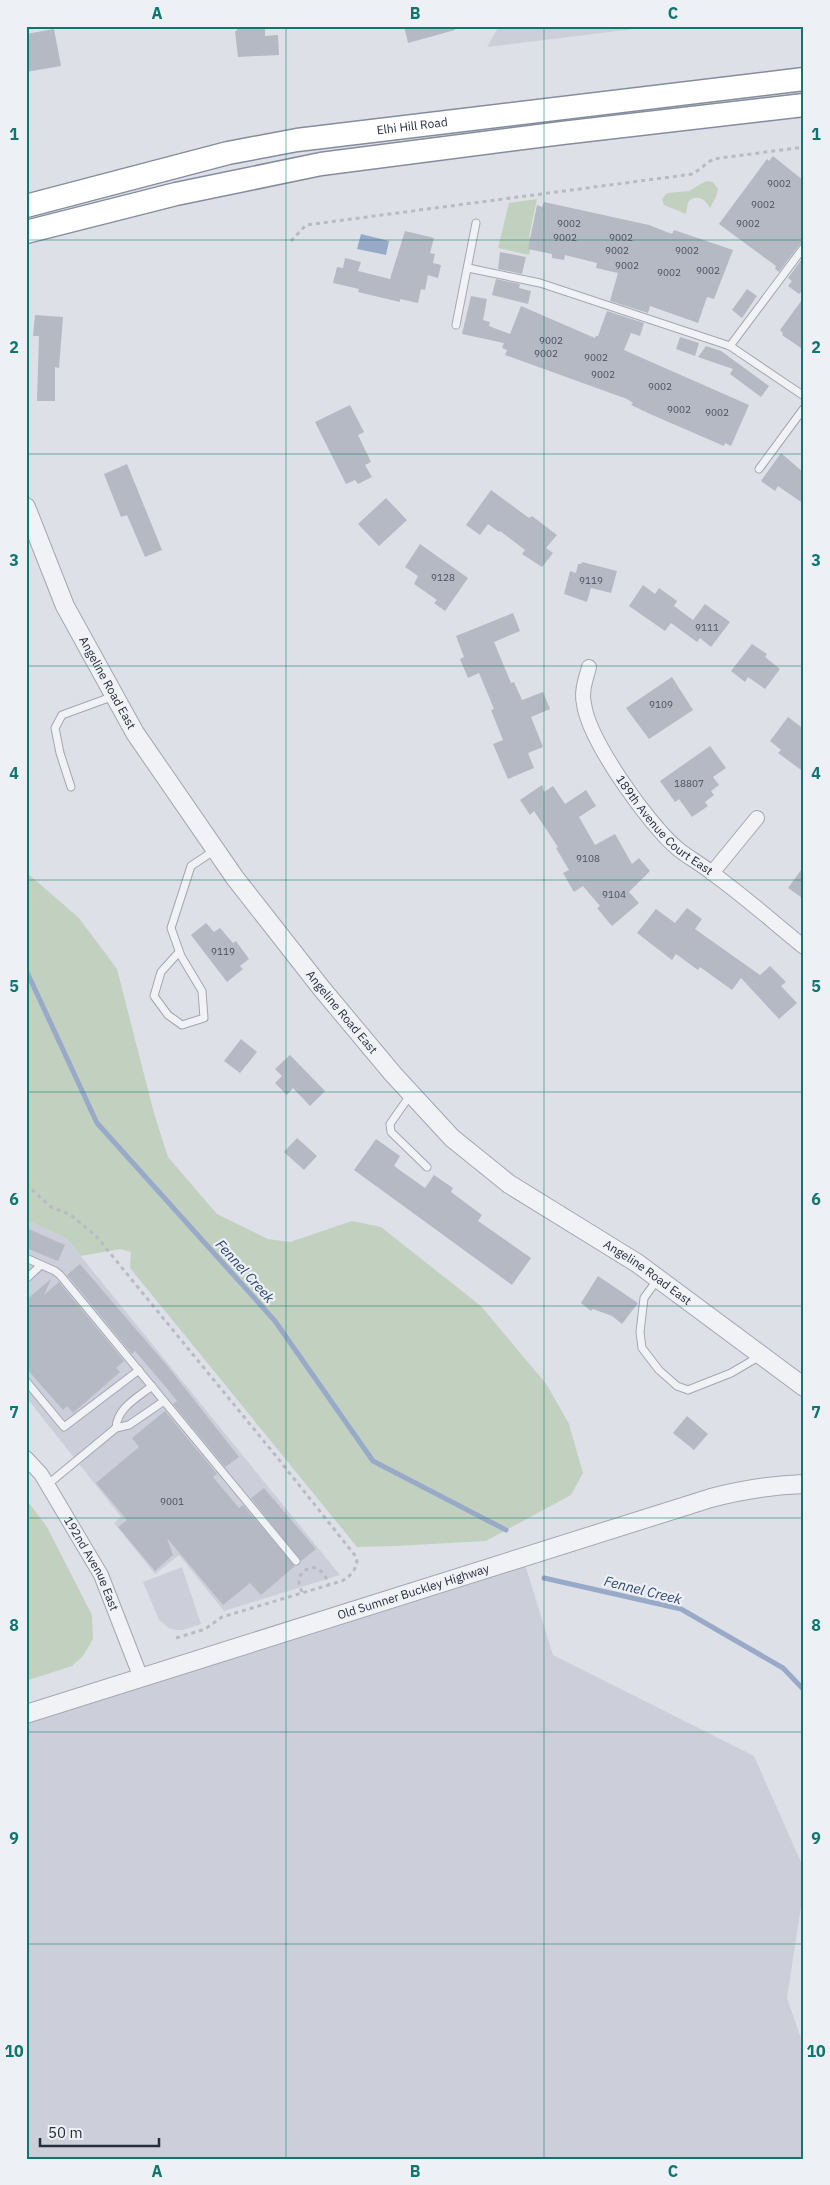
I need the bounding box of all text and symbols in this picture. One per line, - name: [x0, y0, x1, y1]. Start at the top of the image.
- text: A: [152, 3, 163, 23]
- text: B: [410, 3, 421, 23]
- text: C: [668, 3, 678, 23]
- street label: Elhi Hill Road: [376, 114, 448, 137]
- text: 1: [9, 124, 19, 144]
- text: 1: [811, 124, 821, 144]
- house number: 9002: [767, 177, 791, 190]
- house number: 9002: [751, 198, 775, 211]
- house number: 9002: [557, 217, 581, 230]
- house number: 9002: [736, 217, 760, 230]
- house number: 9002: [553, 231, 577, 244]
- house number: 9002: [609, 231, 633, 244]
- house number: 9002: [605, 244, 629, 257]
- house number: 9002: [675, 244, 699, 257]
- house number: 9002: [615, 259, 639, 272]
- house number: 9002: [696, 264, 720, 277]
- house number: 9002: [657, 266, 681, 279]
- house number: 9002: [539, 334, 563, 347]
- text: 2: [9, 337, 19, 357]
- text: 2: [811, 337, 821, 357]
- house number: 9002: [534, 347, 558, 360]
- house number: 9002: [584, 351, 608, 364]
- house number: 9002: [591, 368, 615, 381]
- house number: 9002: [648, 380, 672, 393]
- house number: 9002: [667, 403, 691, 416]
- house number: 9002: [705, 406, 729, 419]
- text: 3: [9, 550, 19, 570]
- text: 3: [811, 550, 821, 570]
- house number: 9128: [431, 571, 455, 584]
- house number: 9119: [579, 574, 603, 587]
- house number: 9111: [695, 621, 719, 634]
- street label: Angeline Road East: [76, 633, 139, 732]
- house number: 9109: [649, 698, 673, 711]
- text: 4: [9, 763, 19, 783]
- text: 4: [811, 763, 821, 783]
- street label: 189th Avenue Court East: [613, 772, 716, 878]
- house number: 18807: [674, 777, 704, 790]
- house number: 9108: [576, 852, 600, 865]
- house number: 9104: [602, 888, 626, 901]
- house number: 9119: [211, 945, 235, 958]
- street label: Angeline Road East: [303, 967, 381, 1057]
- text: 5: [9, 976, 19, 996]
- text: 5: [811, 976, 821, 996]
- text: 6: [9, 1189, 19, 1209]
- text: 6: [811, 1189, 821, 1209]
- water label: Fennel Creek: [212, 1236, 279, 1307]
- street label: Angeline Road East: [601, 1236, 695, 1308]
- text: 7: [9, 1402, 19, 1422]
- text: 7: [811, 1402, 821, 1422]
- house number: 9001: [160, 1495, 184, 1508]
- street label: 192nd Avenue East: [61, 1514, 122, 1613]
- street label: Old Sumner Buckley Highway: [335, 1560, 491, 1622]
- water label: Fennel Creek: [602, 1572, 684, 1609]
- text: 8: [9, 1615, 19, 1635]
- text: 8: [811, 1615, 821, 1635]
- text: 9: [9, 1828, 19, 1848]
- text: 9: [811, 1828, 821, 1848]
- text: 10: [4, 2041, 24, 2061]
- text: 10: [806, 2041, 826, 2061]
- scale bar: [40, 2115, 159, 2147]
- text: 50 m: [48, 2123, 83, 2142]
- text: A: [152, 2161, 163, 2181]
- text: B: [410, 2161, 421, 2181]
- text: C: [668, 2161, 678, 2181]

